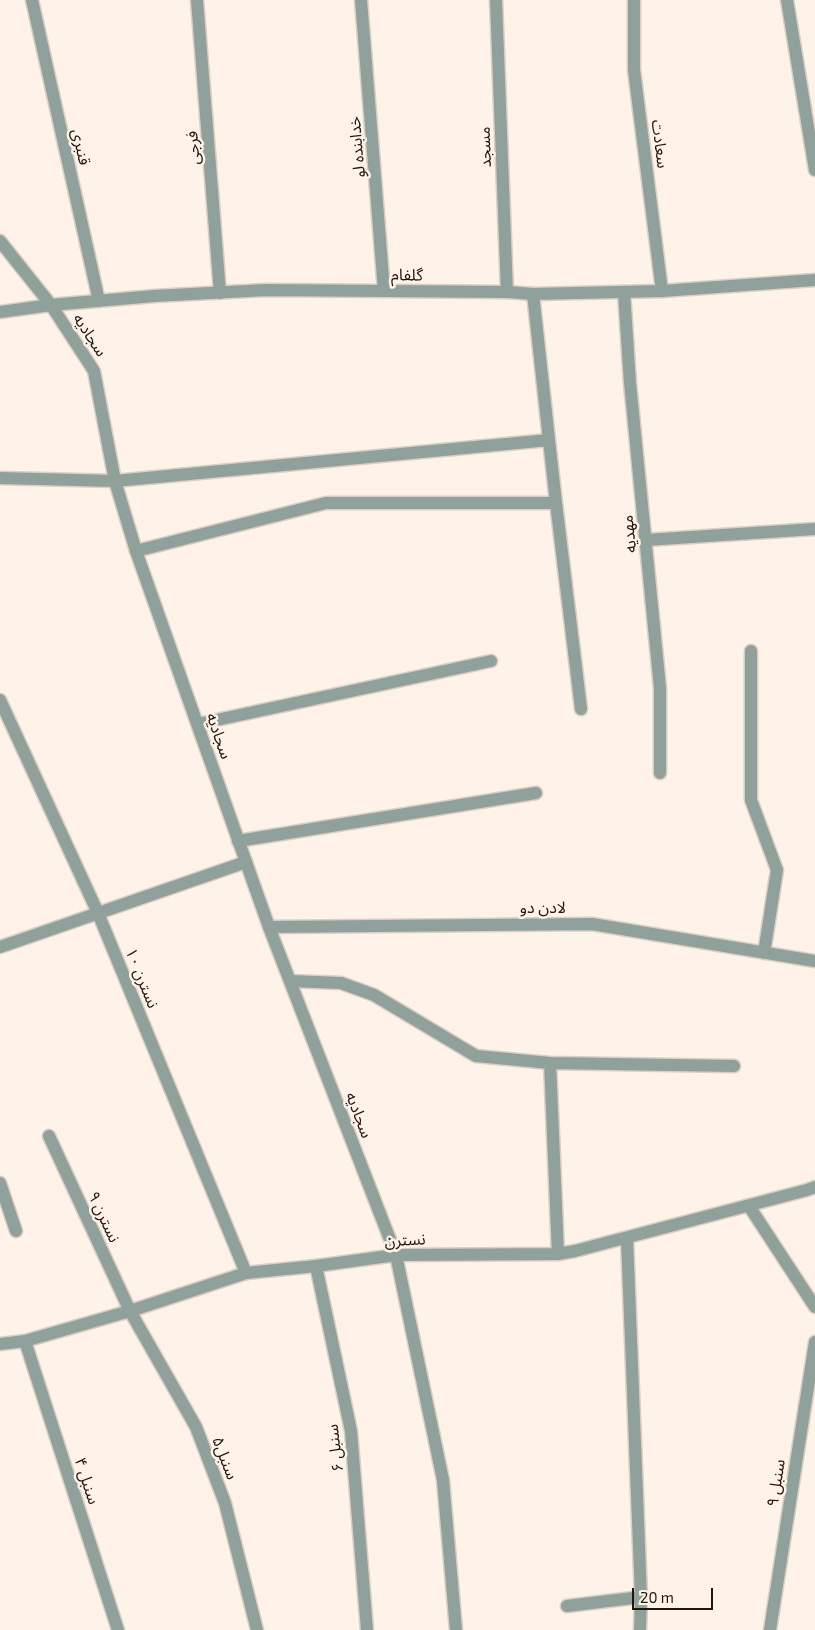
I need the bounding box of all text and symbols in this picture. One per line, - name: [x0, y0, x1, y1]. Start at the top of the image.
- street label: خدابنده لو: [345, 115, 369, 179]
- street label: سعادت: [647, 118, 673, 170]
- street label: مسجد: [475, 126, 495, 168]
- street label: قنبری: [68, 127, 94, 167]
- street label: فرجی: [182, 130, 204, 166]
- street label: گلفام: [391, 265, 423, 285]
- street label: سجادیه: [69, 310, 111, 360]
- street label: مهدیه: [617, 514, 641, 554]
- street label: سجادیه: [202, 710, 236, 762]
- street label: لادن دو: [520, 898, 566, 918]
- street label: نسترن ۱۰: [121, 945, 163, 1011]
- street label: سجادیه: [342, 1089, 376, 1141]
- street label: نسترن ۹: [84, 1189, 124, 1245]
- street label: نسترن: [384, 1229, 426, 1251]
- street label: سنبل ۶: [323, 1423, 347, 1473]
- street label: سنبل۵: [208, 1434, 242, 1482]
- street label: سنبل ۴: [70, 1455, 104, 1507]
- street label: سنبل ۹: [763, 1458, 789, 1508]
- scale bar: [635, 1578, 716, 1610]
- text: 20 m: [640, 1588, 674, 1606]

